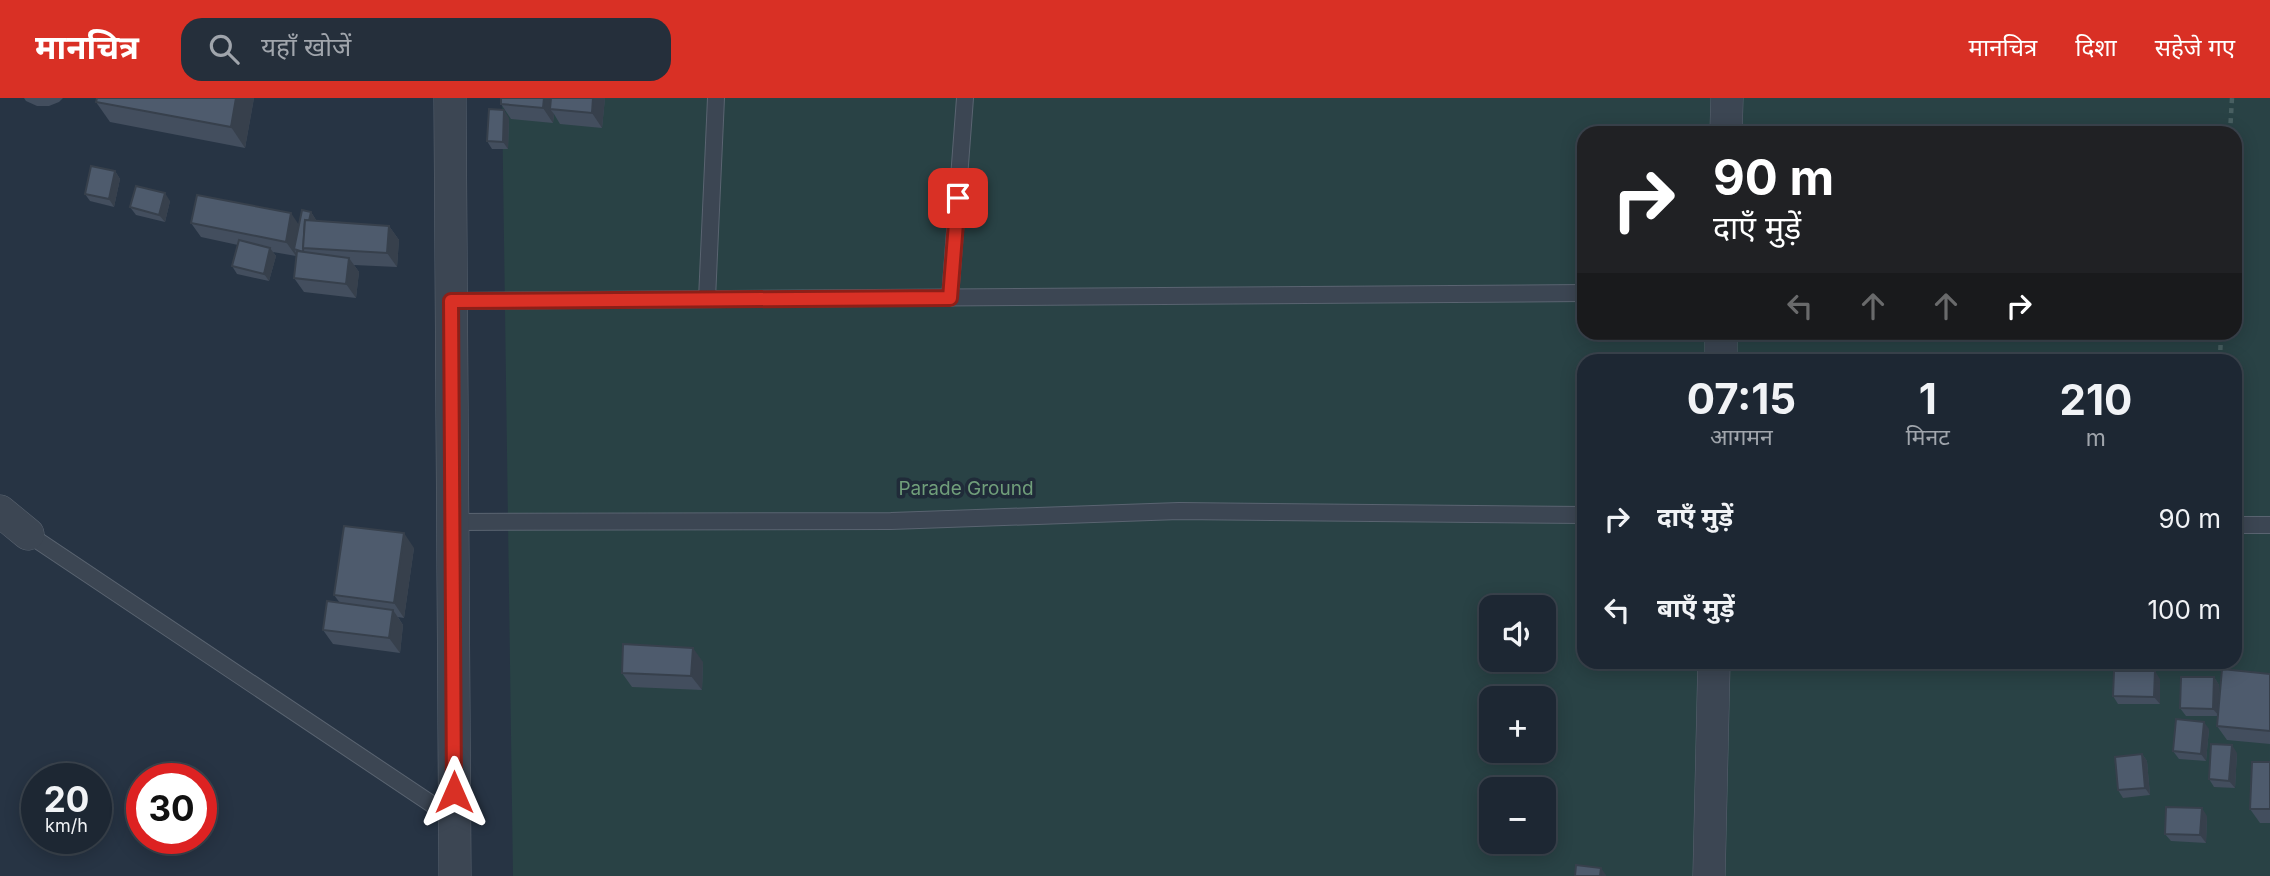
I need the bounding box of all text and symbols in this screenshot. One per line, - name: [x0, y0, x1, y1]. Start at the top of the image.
- search box: [181, 18, 671, 81]
- text: मानचित्र: [35, 27, 139, 67]
- icon: search: [205, 30, 243, 68]
- text: यहाँ खोजें: [261, 31, 351, 62]
- text: मानचित्र: [1969, 33, 2037, 62]
- text: दिशा: [2075, 33, 2117, 62]
- text: सहेजे गए: [2155, 33, 2235, 62]
- text: 90 m: [1713, 148, 1834, 207]
- icon: right: [1598, 154, 1689, 245]
- pin: [928, 168, 988, 228]
- icon: arrive: [939, 179, 977, 217]
- text: दाएँ मुड़ें: [1713, 208, 1801, 247]
- icon: left: [1781, 287, 1819, 325]
- icon: ahead: [1854, 287, 1892, 325]
- icon: ahead: [1927, 287, 1965, 325]
- icon: right: [2000, 287, 2038, 325]
- text: 07:15: [1687, 373, 1796, 424]
- text: 1: [1919, 373, 1937, 424]
- text: 210: [2059, 374, 2132, 425]
- text: आगमन: [1710, 423, 1773, 451]
- text: मिनट: [1906, 423, 1950, 451]
- text: m: [2086, 424, 2106, 452]
- park label: Parade Ground: [898, 477, 1034, 500]
- icon: right: [1598, 500, 1636, 538]
- text: दाएँ मुड़ें: [1657, 501, 1733, 532]
- text: 90 m: [2158, 503, 2221, 534]
- icon: left: [1598, 591, 1636, 629]
- text: बाएँ मुड़ें: [1657, 592, 1734, 623]
- text: 100 m: [2148, 594, 2221, 625]
- map controls: [1479, 595, 1556, 854]
- button: sound: [1479, 595, 1556, 672]
- button: +: [1479, 686, 1556, 763]
- position arrow: [417, 755, 491, 829]
- speed limit sign: 30: [126, 763, 217, 854]
- button: −: [1479, 777, 1556, 854]
- text: 20: [44, 778, 89, 820]
- text: km/h: [45, 815, 88, 836]

